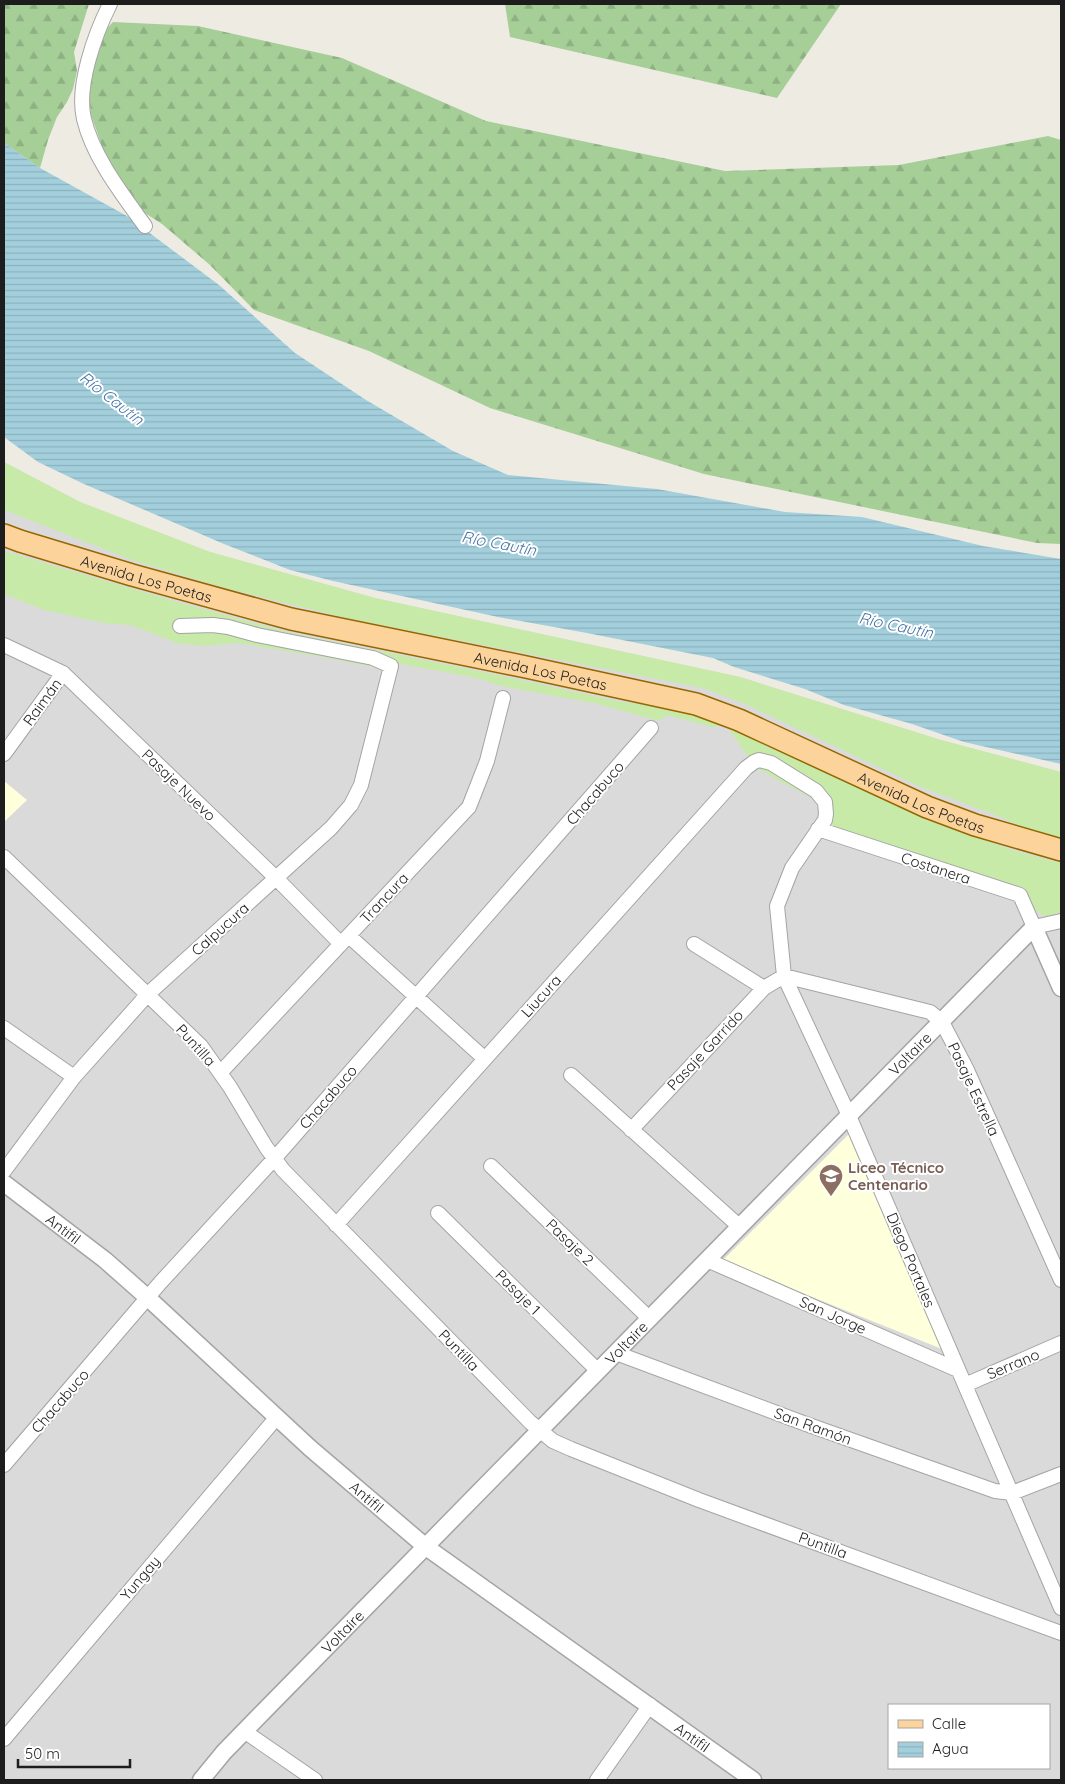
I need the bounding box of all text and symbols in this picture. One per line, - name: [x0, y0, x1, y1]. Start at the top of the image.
- water label: Río Cautín: [76, 367, 148, 430]
- water label: Río Cautín: [460, 526, 539, 560]
- street label: Avenida Los Poetas: [79, 551, 214, 606]
- water label: Río Cautín: [857, 607, 936, 643]
- street label: Avenida Los Poetas: [472, 647, 609, 694]
- street label: Raimán: [18, 675, 66, 729]
- street label: Pasaje Nuevo: [138, 745, 220, 825]
- street label: Chacabuco: [562, 757, 628, 829]
- street label: Avenida Los Poetas: [855, 767, 987, 837]
- street label: Costanera: [899, 848, 973, 888]
- street label: Trancura: [356, 869, 412, 927]
- street label: Calpucura: [187, 898, 253, 960]
- street label: Liucura: [517, 971, 565, 1021]
- street label: Pasaje Garrido: [663, 1006, 747, 1094]
- street label: Puntilla: [172, 1020, 220, 1070]
- street label: Voltaire: [884, 1028, 935, 1079]
- street label: Pasaje Estrella: [944, 1039, 1004, 1139]
- street label: Chacabuco: [295, 1061, 361, 1133]
- place label: Liceo Técnico Centenario: [848, 1158, 944, 1194]
- school or university icon: Liceo Técnico Centenario: [818, 1163, 844, 1197]
- street label: Antifil: [42, 1209, 85, 1248]
- street label: Diego Portales: [882, 1210, 940, 1310]
- street label: Pasaje 2: [542, 1215, 598, 1269]
- street label: Pasaje 1: [491, 1265, 545, 1319]
- street label: San Jorge: [797, 1292, 869, 1338]
- street label: Voltaire: [600, 1317, 651, 1368]
- street label: Puntilla: [435, 1325, 483, 1375]
- street label: Serrano: [984, 1344, 1042, 1384]
- street label: Chacabuco: [27, 1365, 93, 1437]
- street label: San Ramón: [772, 1403, 854, 1449]
- street label: Antifil: [346, 1477, 388, 1516]
- street label: Puntilla: [796, 1527, 850, 1563]
- street label: Yungay: [116, 1552, 164, 1604]
- street label: Voltaire: [317, 1606, 368, 1657]
- legend: [888, 1704, 1050, 1769]
- text: Calle: [932, 1714, 966, 1733]
- street label: Antifil: [671, 1718, 714, 1756]
- scale bar: [18, 1736, 130, 1768]
- text: Agua: [932, 1739, 969, 1758]
- text: 50 m: [25, 1744, 60, 1763]

